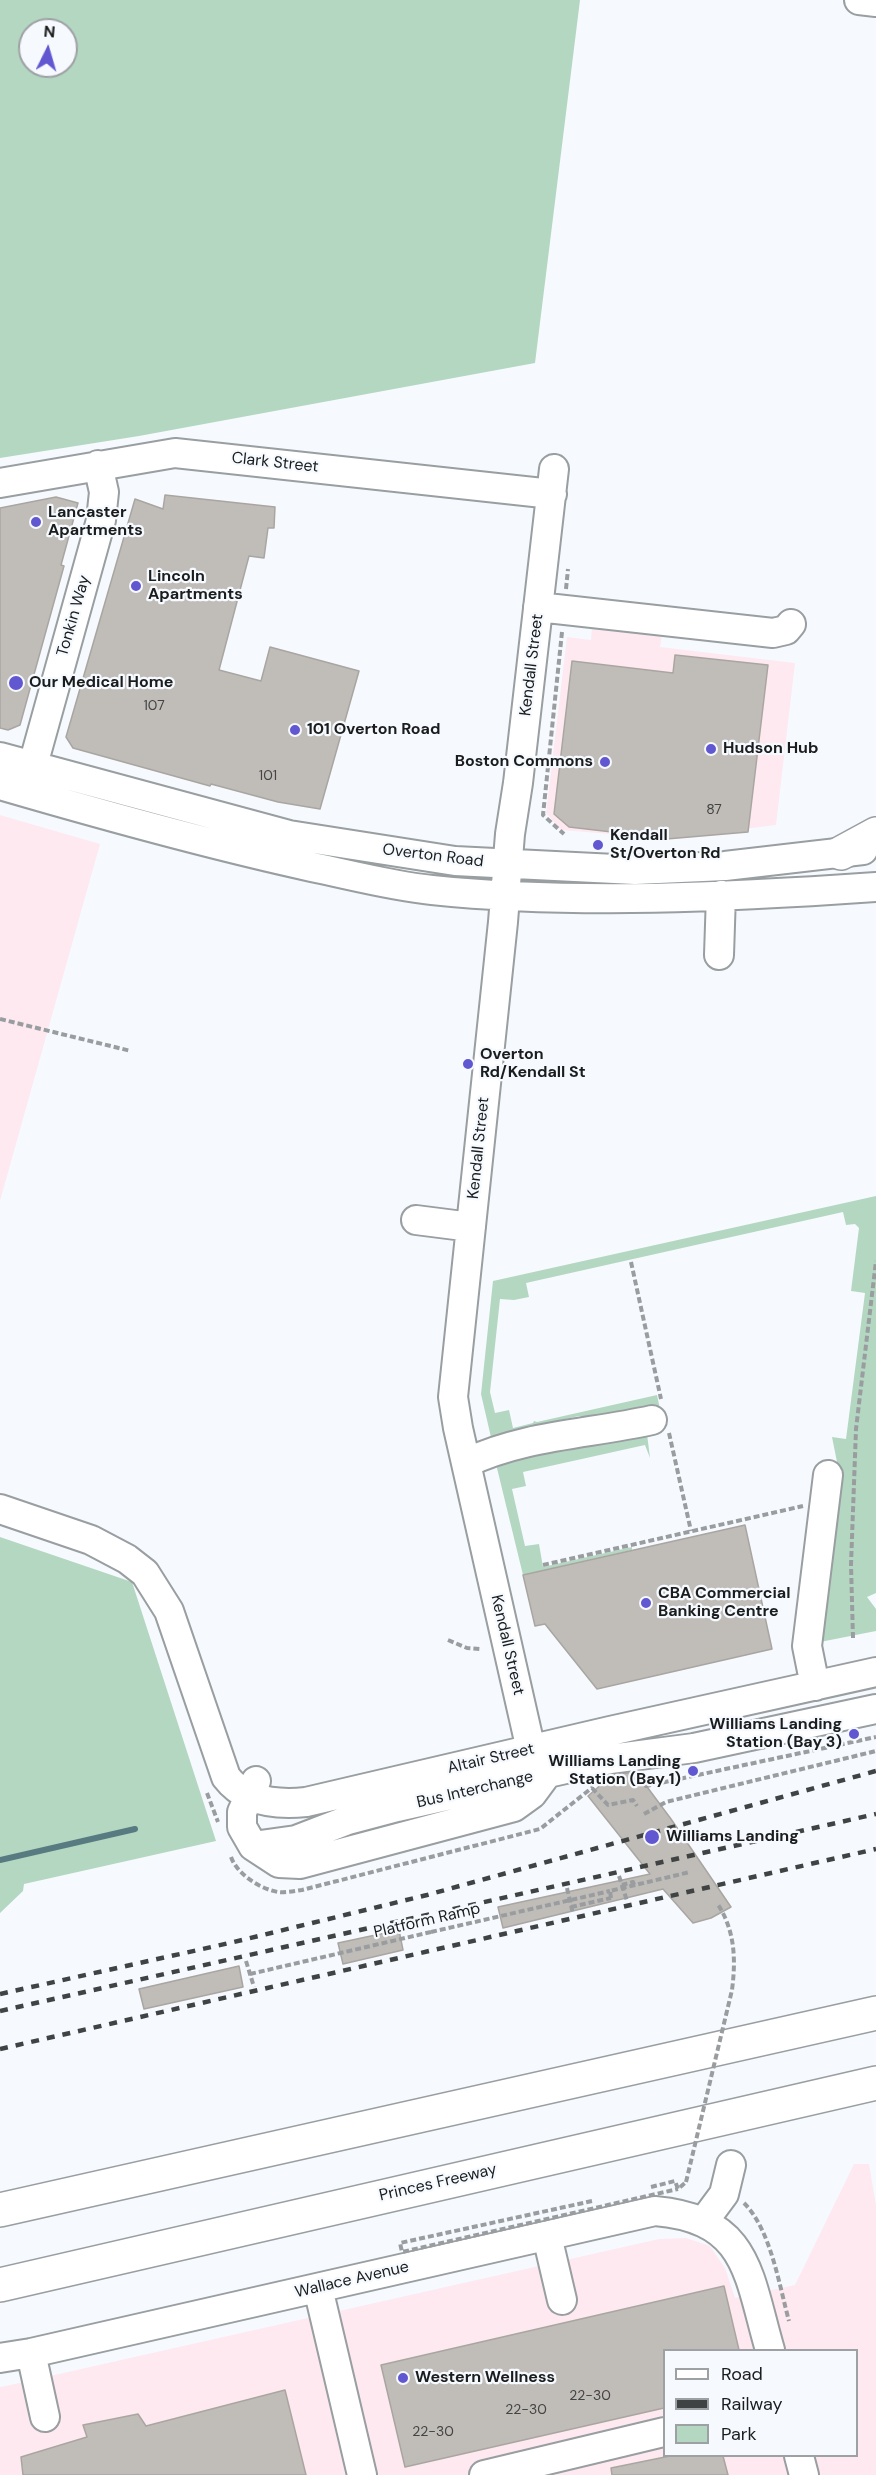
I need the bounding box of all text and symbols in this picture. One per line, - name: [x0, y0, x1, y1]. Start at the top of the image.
- north arrow: [18, 18, 78, 78]
- text: N: [43, 21, 56, 43]
- street label: Clark Street: [231, 449, 319, 477]
- place label: Lancaster Apartments: [48, 503, 143, 541]
- marker: Lancaster Apartments: [29, 515, 43, 529]
- place label: Lincoln Apartments: [148, 567, 243, 605]
- street label: Tonkin Way: [53, 573, 95, 659]
- marker: Lincoln Apartments: [129, 579, 143, 593]
- street label: Kendall Street: [516, 613, 548, 717]
- place label: Our Medical Home: [29, 673, 173, 693]
- marker: Our Medical Home: [7, 674, 25, 692]
- house number: 107: [143, 698, 165, 714]
- place label: 101 Overton Road: [307, 720, 440, 740]
- marker: 101 Overton Road: [288, 723, 302, 737]
- place label: Hudson Hub: [723, 739, 818, 759]
- marker: Hudson Hub: [704, 742, 718, 756]
- place label: Boston Commons: [455, 752, 593, 772]
- marker: Boston Commons: [598, 755, 612, 769]
- house number: 101: [259, 768, 277, 784]
- house number: 87: [706, 802, 722, 818]
- place label: Kendall St/Overton Rd: [610, 826, 721, 864]
- marker: Kendall St/Overton Rd: [591, 838, 605, 852]
- street label: Overton Road: [381, 840, 485, 872]
- place label: Overton Rd/Kendall St: [480, 1045, 586, 1083]
- marker: Overton Rd/Kendall St: [461, 1057, 475, 1071]
- street label: Kendall Street: [464, 1096, 494, 1200]
- place label: CBA Commercial Banking Centre: [658, 1584, 791, 1622]
- street label: Kendall Street: [486, 1593, 528, 1697]
- marker: CBA Commercial Banking Centre: [639, 1596, 653, 1610]
- place label: Williams Landing Station (Bay 3): [709, 1715, 842, 1753]
- marker: Williams Landing Station (Bay 3): [847, 1727, 861, 1741]
- street label: Altair Street: [446, 1740, 536, 1778]
- place label: Williams Landing Station (Bay 1): [548, 1752, 681, 1790]
- marker: Williams Landing Station (Bay 1): [686, 1764, 700, 1778]
- street label: Bus Interchange: [415, 1767, 535, 1813]
- place label: Williams Landing: [666, 1827, 799, 1847]
- marker: Williams Landing: [643, 1828, 661, 1846]
- street label: Platform Ramp: [372, 1899, 482, 1943]
- street label: Princes Freeway: [377, 2160, 499, 2206]
- street label: Wallace Avenue: [293, 2258, 411, 2302]
- legend: [663, 2349, 858, 2457]
- text: Road: [721, 2362, 763, 2386]
- place label: Western Wellness: [415, 2368, 555, 2388]
- marker: Western Wellness: [396, 2371, 410, 2385]
- house number: 22-30: [569, 2388, 611, 2404]
- text: Railway: [721, 2392, 783, 2416]
- house number: 22-30: [505, 2402, 547, 2418]
- text: Park: [721, 2422, 757, 2446]
- house number: 22-30: [412, 2424, 454, 2440]

